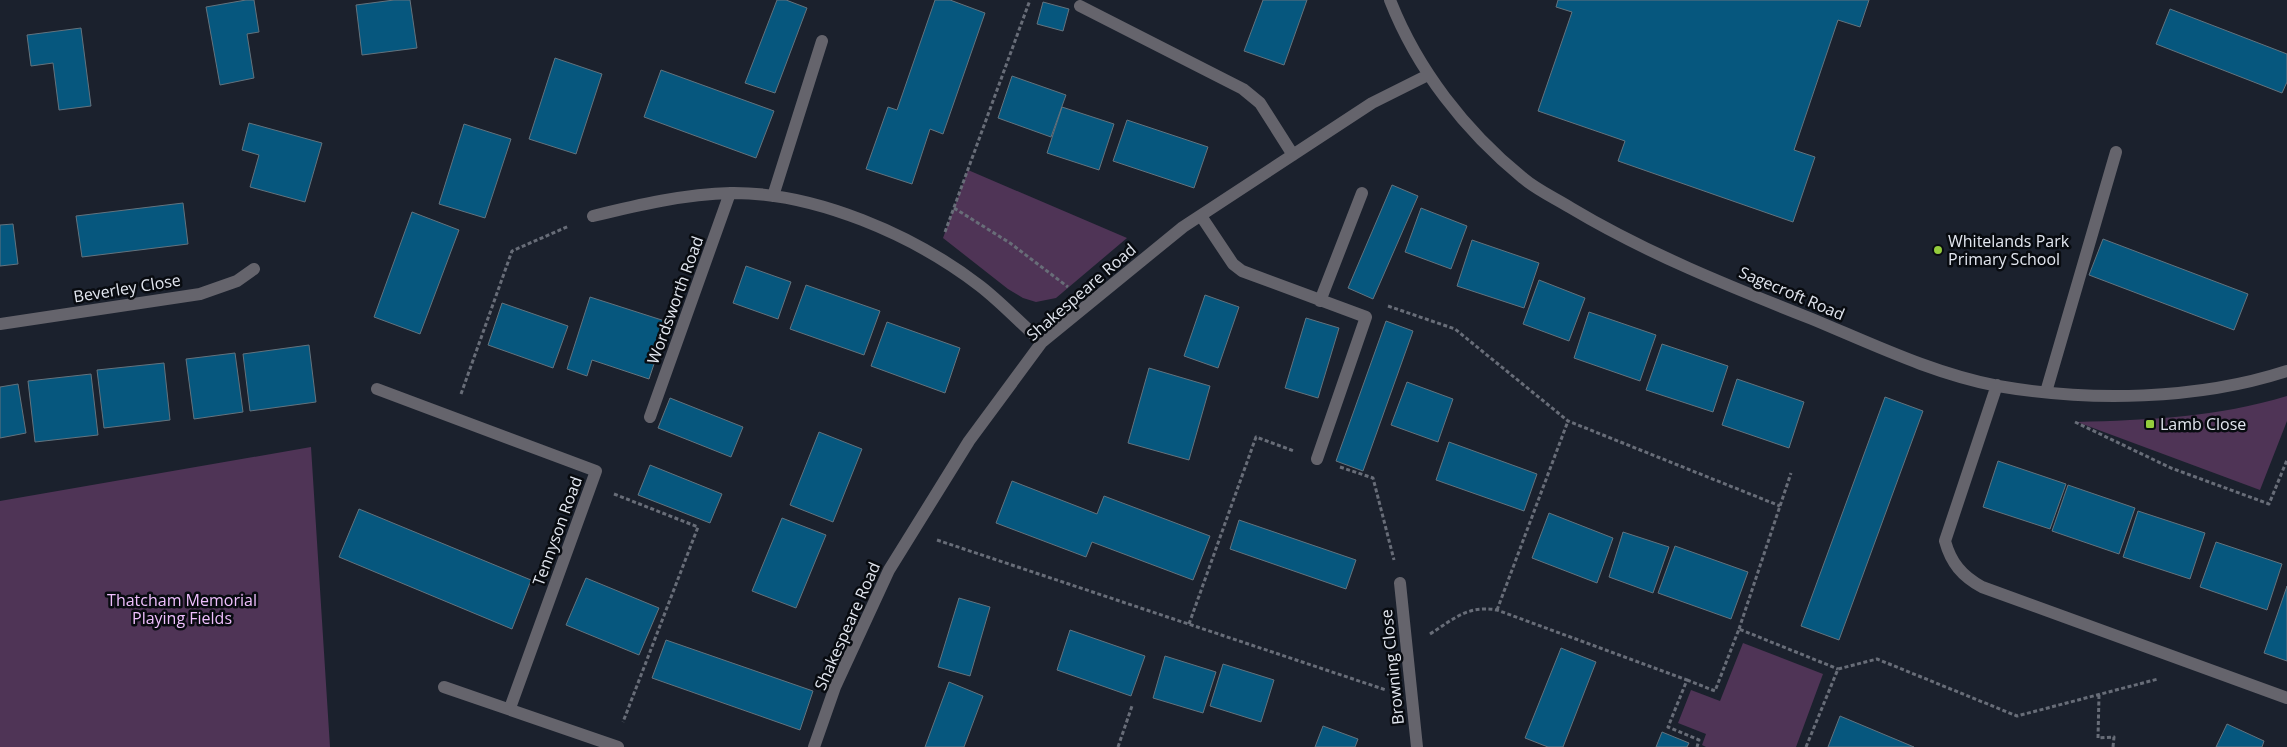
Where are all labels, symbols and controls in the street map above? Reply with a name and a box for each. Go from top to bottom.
place label: Whitelands Park Primary School [1948,230,2070,270]
street label: Wordsworth Road [642,233,708,367]
street label: Shakespeare Road [1022,238,1140,346]
marker: Whitelands Park Primary School [1932,244,1944,256]
street label: Sagecroft Road [1736,261,1848,325]
street label: Beverley Close [72,269,182,307]
place label: Lamb Close [2160,413,2246,435]
marker: Lamb Close [2144,418,2156,430]
street label: Tennyson Road [527,473,587,589]
street label: Shakespeare Road [809,558,885,694]
park label: Thatcham Memorial Playing Fields [107,589,257,629]
street label: Browning Close [1375,608,1409,726]

